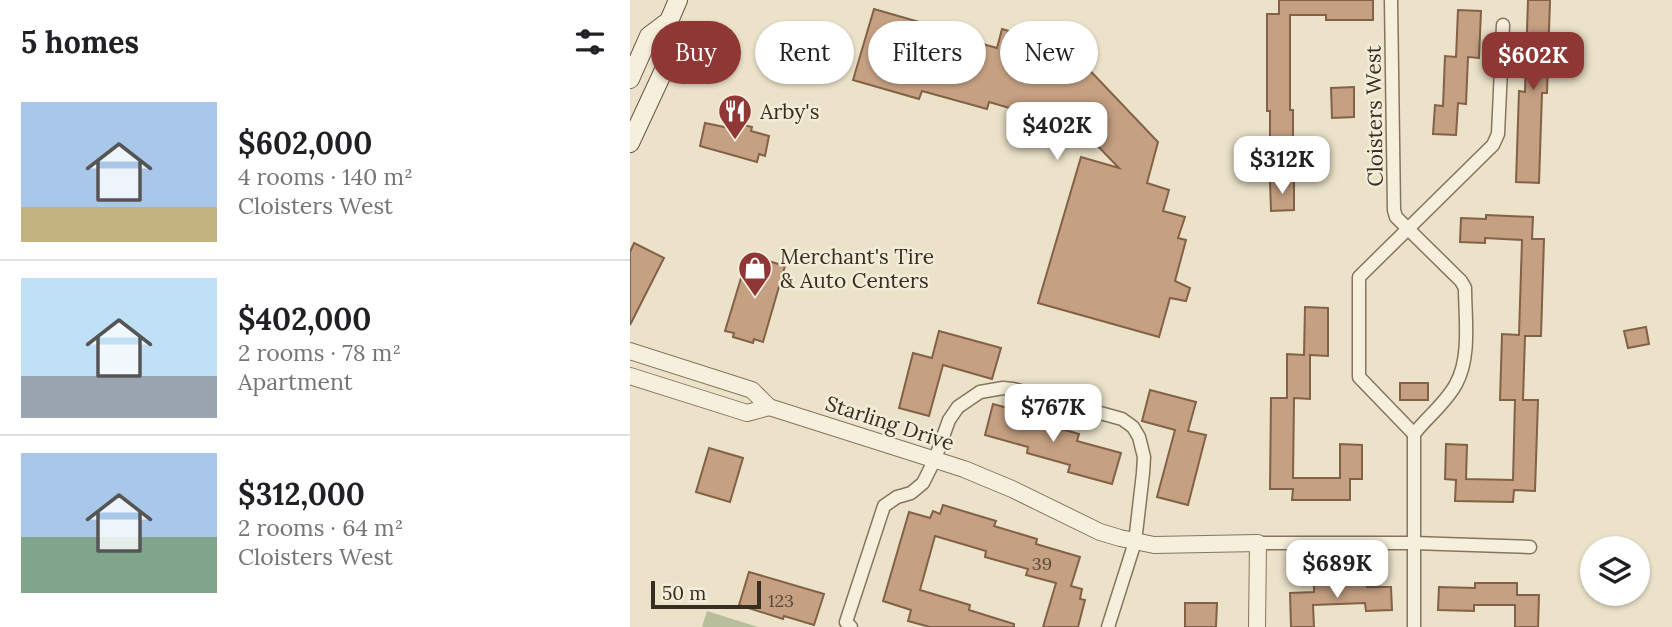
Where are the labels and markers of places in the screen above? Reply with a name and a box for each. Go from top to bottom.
pin: $602K [1484,32,1582,92]
restaurant icon: Arby's [716,92,754,141]
place label: Arby's [759,98,819,125]
pin: $402K [1008,102,1106,162]
pin: $312K [1233,136,1331,196]
place label: Merchant's Tire & Auto Centers [780,243,934,294]
shop icon: Merchant's Tire & Auto Centers [736,249,774,298]
pin: $767K [1004,384,1102,444]
pin: $689K [1288,540,1386,600]

